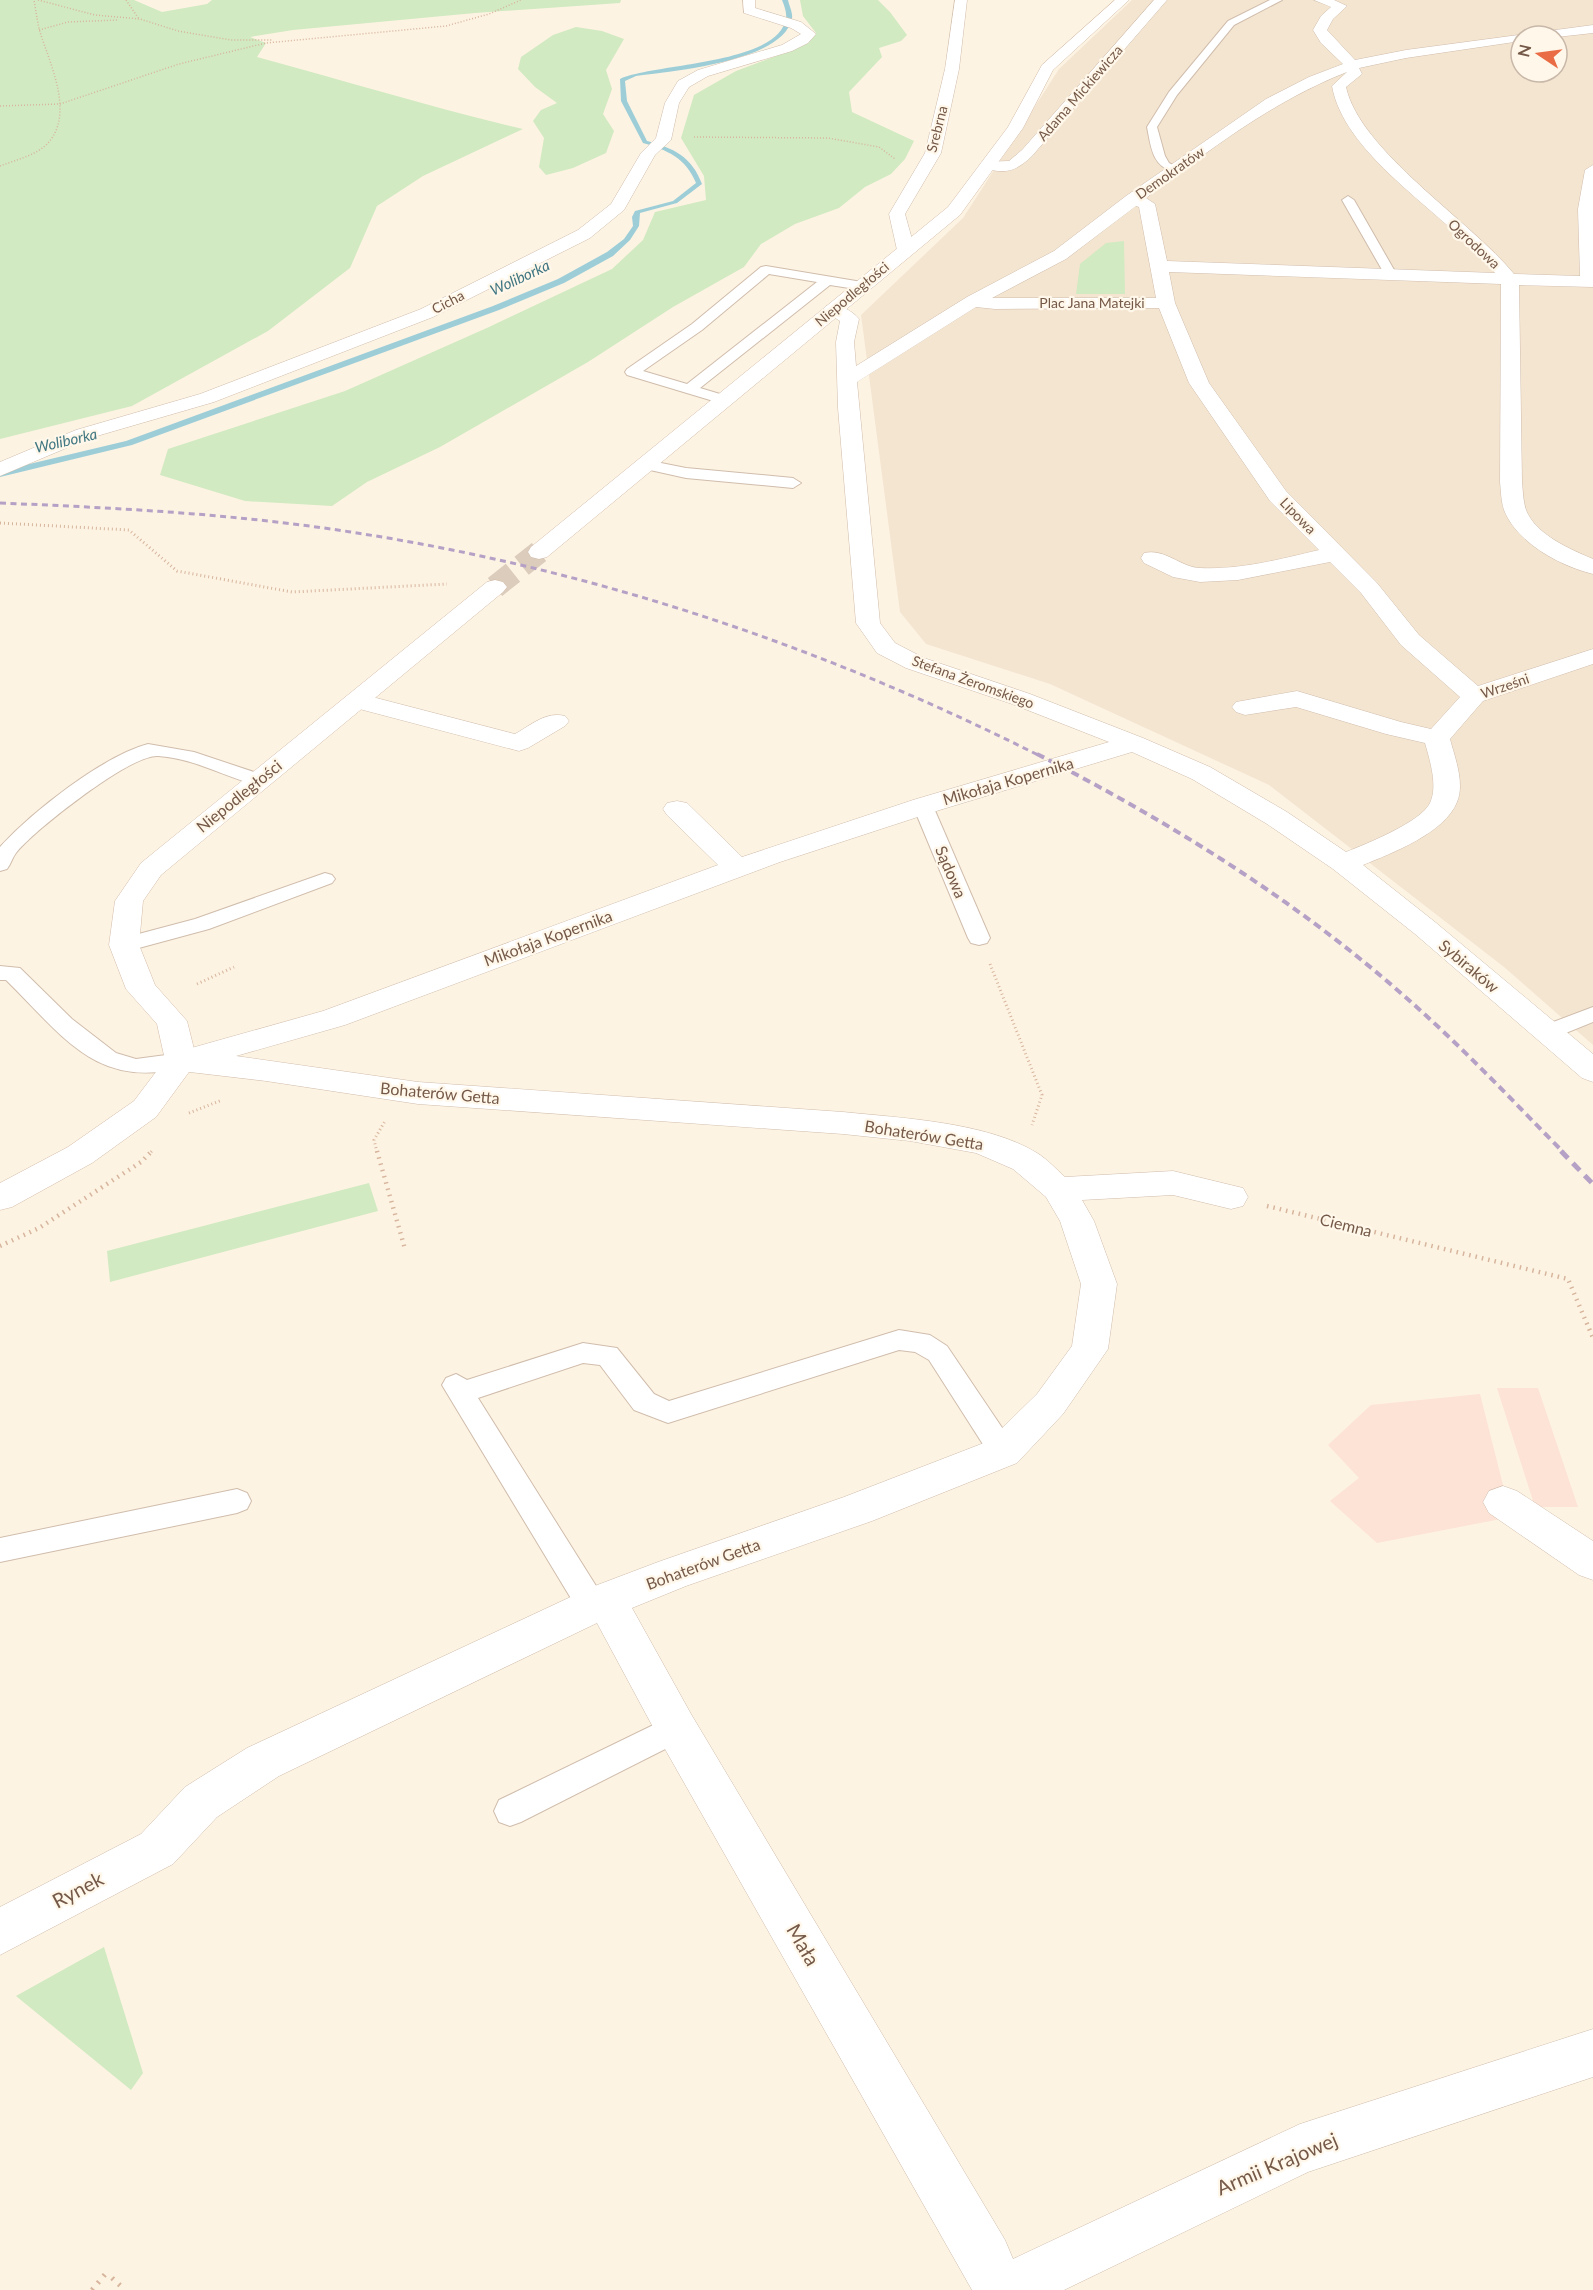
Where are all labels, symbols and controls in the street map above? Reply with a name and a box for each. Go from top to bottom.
north arrow [1509,24,1569,84]
street label: Adama Mickiewicza [1033,41,1126,144]
text: N [1513,42,1535,59]
street label: Srebrna [923,104,950,154]
street label: Demokratów [1132,143,1207,203]
street label: Ogrodowa [1445,215,1504,272]
water label: Woliborka [487,255,552,299]
street label: Niepodległości [811,258,892,329]
street label: Cicha [429,286,467,317]
street label: Plac Jana Matejki [1039,294,1145,311]
water label: Woliborka [33,424,99,456]
street label: Lipowa [1277,494,1320,537]
street label: Stefana Żeromskiego [910,652,1037,712]
street label: Wrześni [1479,669,1531,702]
street label: Mikołaja Kopernika [940,753,1075,808]
street label: Niepodległości [192,755,285,836]
street label: Sądowa [932,843,971,901]
street label: Mikołaja Kopernika [481,905,615,970]
street label: Sybiraków [1436,935,1503,996]
street label: Bohaterów Getta [380,1078,501,1107]
street label: Bohaterów Getta [863,1116,985,1153]
street label: Ciemna [1318,1209,1374,1240]
street label: Bohaterów Getta [643,1534,762,1593]
street label: Rynek [48,1865,108,1912]
street label: Mała [782,1919,825,1970]
street label: Armii Krajowej [1212,2127,1341,2199]

